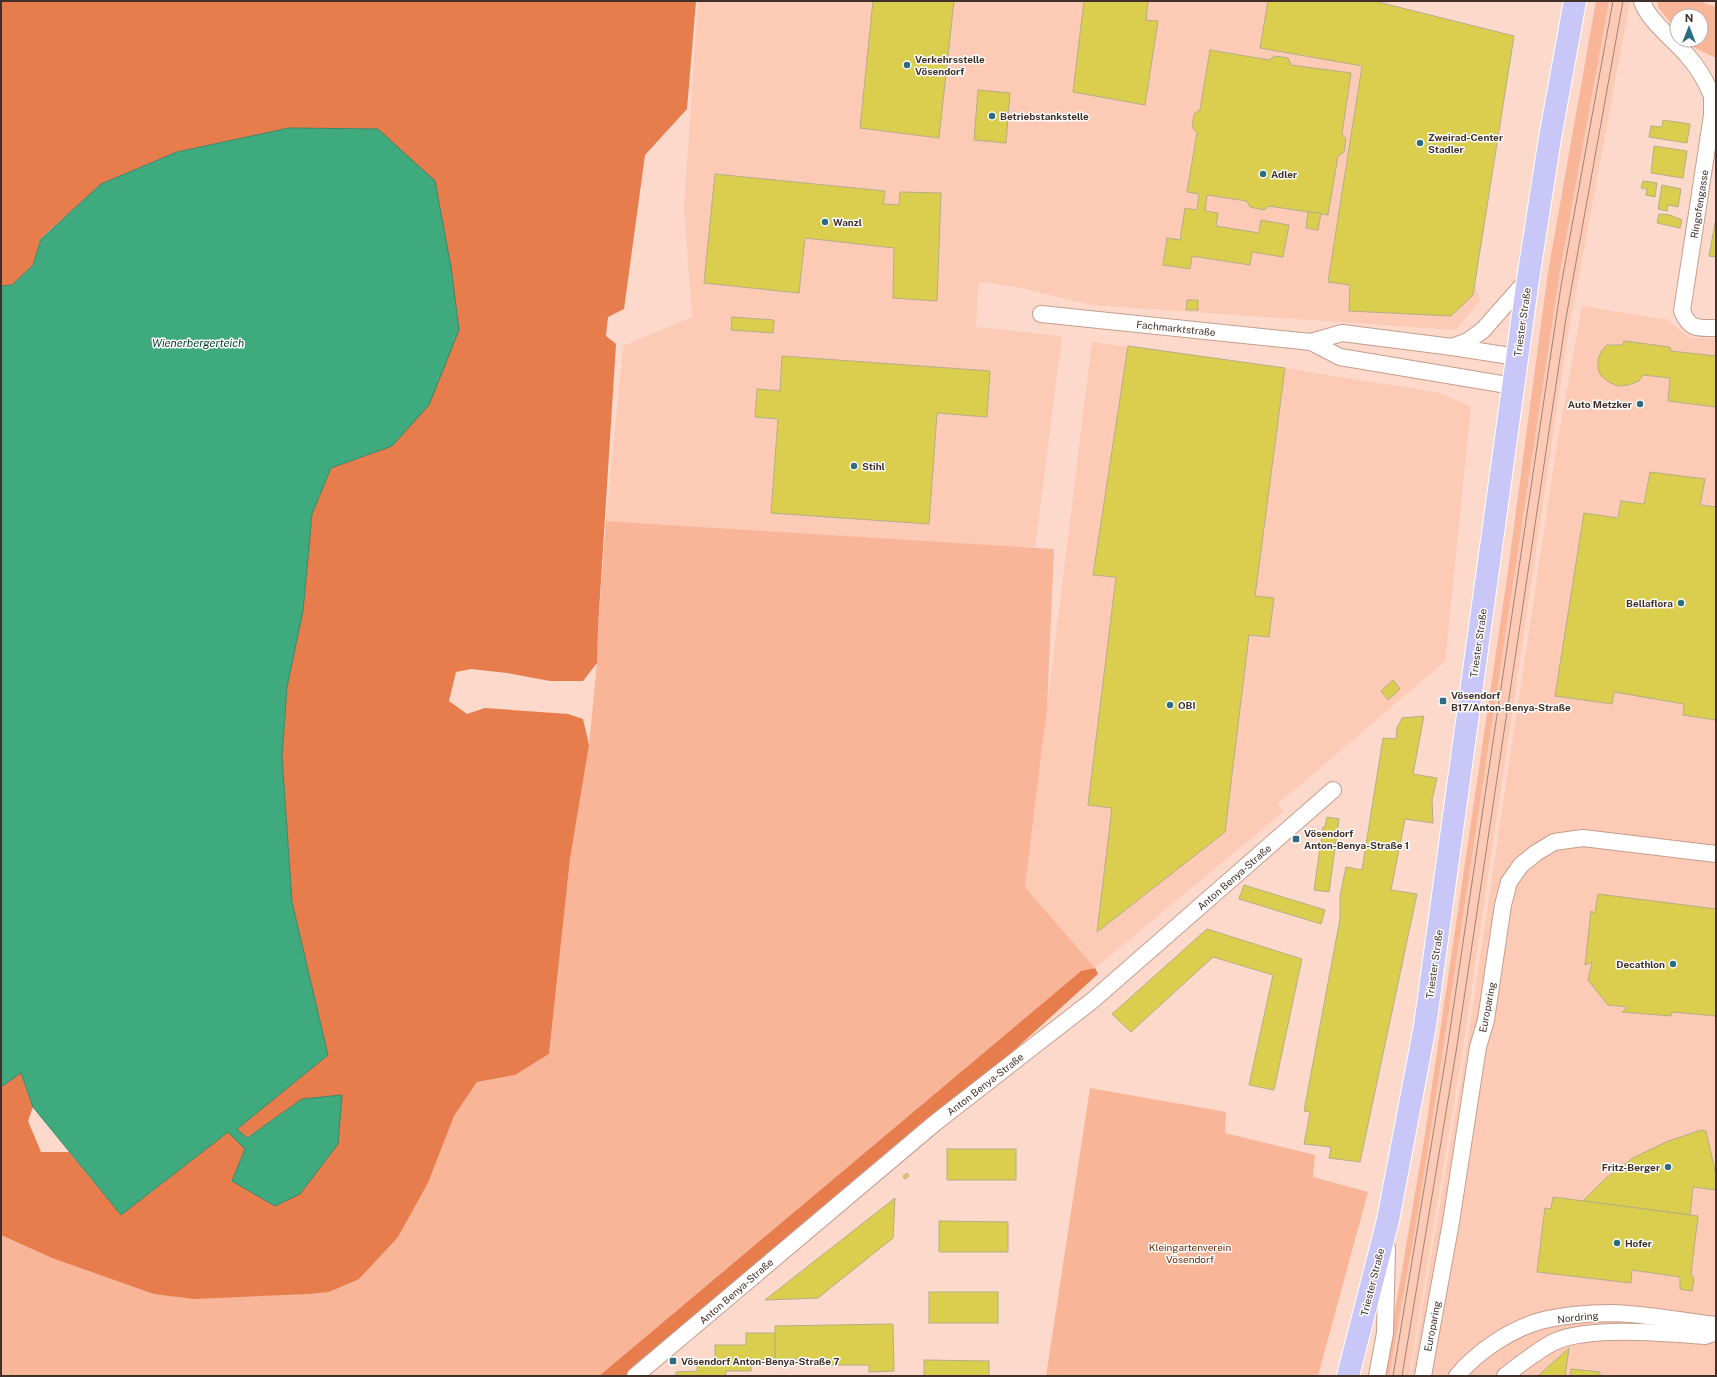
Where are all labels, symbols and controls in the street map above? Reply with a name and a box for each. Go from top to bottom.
north arrow [1669,8,1709,48]
text: N [1685,12,1693,24]
place label: Verkehrsstelle Vösendorf [915,53,985,77]
marker: Verkehrsstelle Vösendorf [902,60,912,70]
place label: Betriebstankstelle [1000,110,1089,122]
marker: Betriebstankstelle [987,111,997,121]
place label: Zweirad-Center Stadler [1428,131,1503,155]
marker: Zweirad-Center Stadler [1415,138,1425,148]
place label: Adler [1271,168,1297,180]
marker: Adler [1258,169,1268,179]
street label: Ringofengasse [1688,169,1710,239]
place label: Wanzl [833,216,862,228]
marker: Wanzl [820,217,830,227]
street label: Triester Straße [1511,286,1533,357]
street label: Fachmarktstraße [1136,318,1217,338]
water label: Wienerbergerteich [152,337,244,349]
place label: Auto Metzker [1568,398,1632,410]
marker: Auto Metzker [1635,399,1645,409]
place label: Stihl [862,460,885,472]
marker: Stihl [849,461,859,471]
place label: Bellaflora [1626,597,1673,609]
marker: Bellaflora [1676,598,1686,608]
street label: Triester Straße [1467,607,1489,678]
place label: Vösendorf B17/Anton-Benya-Straße [1451,689,1571,713]
marker: Vösendorf B17/Anton-Benya-Straße [1438,696,1448,706]
place label: OBI [1178,699,1196,711]
marker: OBI [1165,700,1175,710]
place label: Vösendorf Anton-Benya-Straße 1 [1304,827,1409,851]
marker: Vösendorf Anton-Benya-Straße 1 [1291,834,1301,844]
street label: Anton Benya-Straße [1195,841,1274,912]
street label: Triester Straße [1423,928,1445,999]
place label: Decathlon [1616,958,1665,970]
marker: Decathlon [1668,959,1678,969]
street label: Europaring [1476,981,1498,1033]
street label: Anton Benya-Straße [944,1050,1026,1118]
place label: Fritz-Berger [1602,1161,1660,1173]
marker: Fritz-Berger [1663,1162,1673,1172]
place label: Hofer [1625,1237,1652,1249]
marker: Hofer [1612,1238,1622,1248]
park label: Kleingartenverein Vösendorf [1149,1241,1231,1265]
street label: Triester Straße [1358,1246,1386,1317]
street label: Anton Benya-Straße [697,1255,776,1326]
street label: Europaring [1421,1300,1443,1352]
street label: Nordring [1557,1309,1599,1325]
place label: Vösendorf Anton-Benya-Straße 7 [681,1355,840,1367]
marker: Vösendorf Anton-Benya-Straße 7 [668,1356,678,1366]

